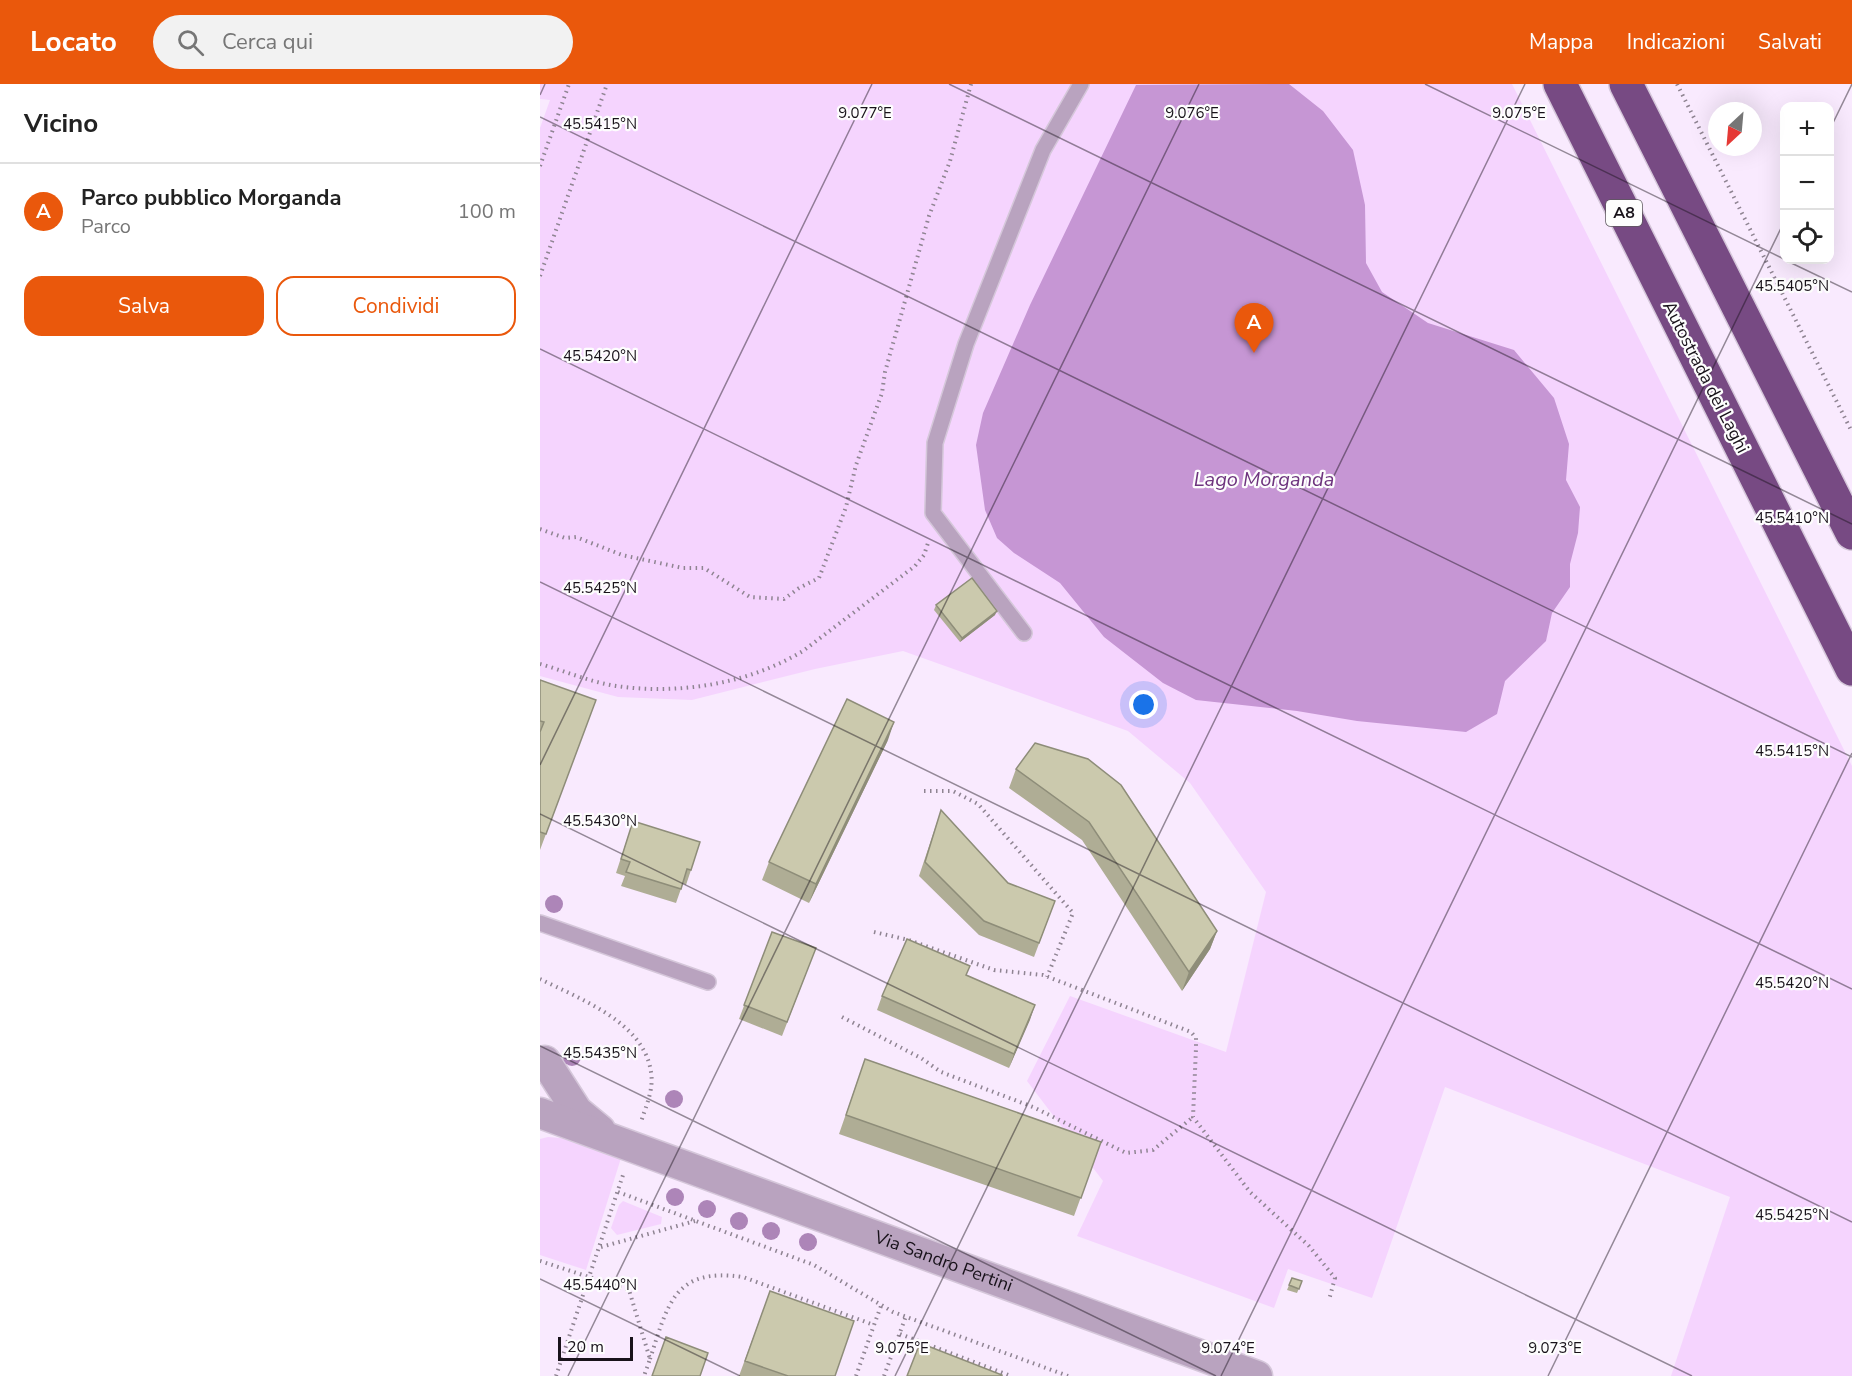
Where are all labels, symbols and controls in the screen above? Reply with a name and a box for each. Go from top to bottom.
search box [153,15,573,69]
text: Locato [30,23,117,61]
icon: search [174,26,207,59]
text: Cerca qui [222,27,313,57]
text: Mappa [1529,28,1594,56]
text: Indicazioni [1627,28,1725,56]
text: Salvati [1758,28,1822,56]
north arrow [1708,102,1762,156]
map controls [1780,102,1834,264]
button: + [1780,102,1834,156]
text: 9.077°E [838,103,892,123]
text: 9.076°E [1165,103,1219,123]
text: 9.075°E [1492,103,1546,123]
text: Vicino [24,106,98,141]
text: 45.5415°N [563,114,637,134]
button: − [1780,156,1834,210]
text: Parco pubblico Morganda [81,183,341,213]
text: A [36,198,51,225]
text: 100 m [458,198,516,225]
road number: A8 [1606,200,1642,226]
button: locate [1780,210,1834,264]
text: Parco [81,213,131,240]
button: Salva [24,276,264,336]
button: Condividi [276,276,516,336]
text: 45.5405°N [1755,276,1829,296]
street label: Autostrada dei Laghi [1657,297,1755,457]
pin: A [1234,304,1274,353]
text: 45.5420°N [563,346,637,366]
water label: Lago Morganda [1194,466,1334,493]
text: 45.5410°N [1755,508,1829,528]
text: 45.5425°N [563,578,637,598]
your location [1129,690,1158,719]
text: 45.5415°N [1755,741,1829,761]
text: 45.5430°N [563,811,637,831]
text: 45.5420°N [1755,973,1829,993]
text: 45.5435°N [563,1043,637,1063]
text: 45.5425°N [1755,1205,1829,1225]
street label: Via Sandro Pertini [870,1224,1016,1297]
text: 45.5440°N [563,1275,637,1295]
scale bar [558,1334,633,1362]
text: 20 m [567,1336,604,1358]
text: 9.075°E [875,1338,929,1358]
text: 9.074°E [1201,1338,1255,1358]
text: 9.073°E [1528,1338,1582,1358]

